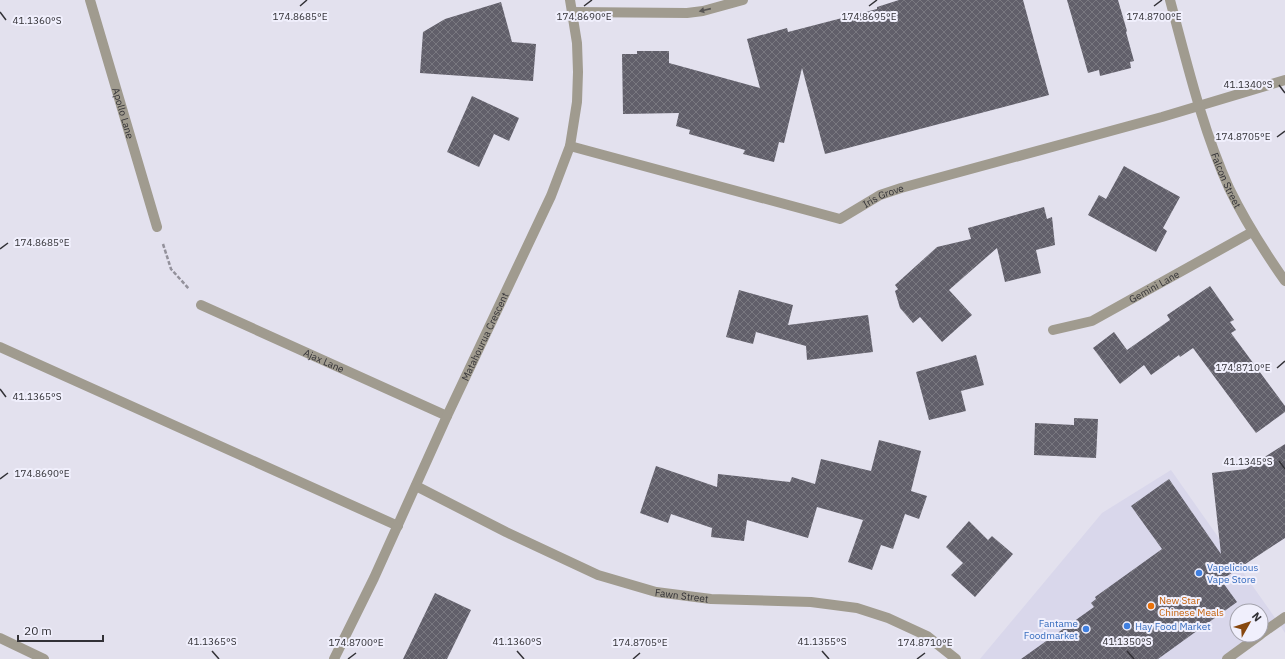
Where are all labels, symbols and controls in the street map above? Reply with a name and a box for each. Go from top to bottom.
one-way arrow [699,7,712,13]
text: 174.8685°E [272,10,328,23]
text: 174.8690°E [556,10,612,23]
text: 174.8695°E [841,10,897,23]
text: 174.8700°E [1126,10,1182,23]
text: 41.1360°S [12,14,62,27]
text: 41.1340°S [1223,78,1273,91]
street label: Apollo Lane [110,86,137,141]
text: 174.8705°E [1215,130,1271,143]
street label: Falcon Street [1209,151,1245,211]
street label: Iris Grove [860,181,906,210]
text: 174.8685°E [14,236,70,249]
street label: Gemini Lane [1126,267,1182,306]
street label: Matahourua Crescent [458,290,511,383]
street label: Ajax Lane [302,346,347,376]
text: 174.8710°E [1215,361,1271,374]
text: 41.1365°S [12,390,62,403]
text: 41.1345°S [1223,455,1273,468]
text: 174.8690°E [14,467,70,480]
place label: Vapelicious Vape Store [1207,561,1258,586]
marker: Vapelicious Vape Store [1194,568,1204,578]
street label: Fawn Street [654,585,710,605]
place label: New Star Chinese Meals [1159,594,1224,619]
marker: New Star Chinese Meals [1146,601,1156,611]
north arrow [1229,603,1269,643]
text: N [1249,609,1265,624]
scale bar [18,617,103,643]
place label: Fantame Foodmarket [1024,617,1079,642]
place label: Hay Food Market [1135,620,1211,633]
marker: Hay Food Market [1122,621,1132,631]
text: 20 m [24,623,52,638]
marker: Fantame Foodmarket [1081,624,1091,634]
text: 41.1365°S [187,635,237,648]
text: 41.1360°S [492,635,542,648]
text: 41.1355°S [797,635,847,648]
text: 41.1350°S [1102,635,1152,648]
text: 174.8700°E [328,636,384,649]
text: 174.8705°E [612,636,668,649]
text: 174.8710°E [897,636,953,649]

